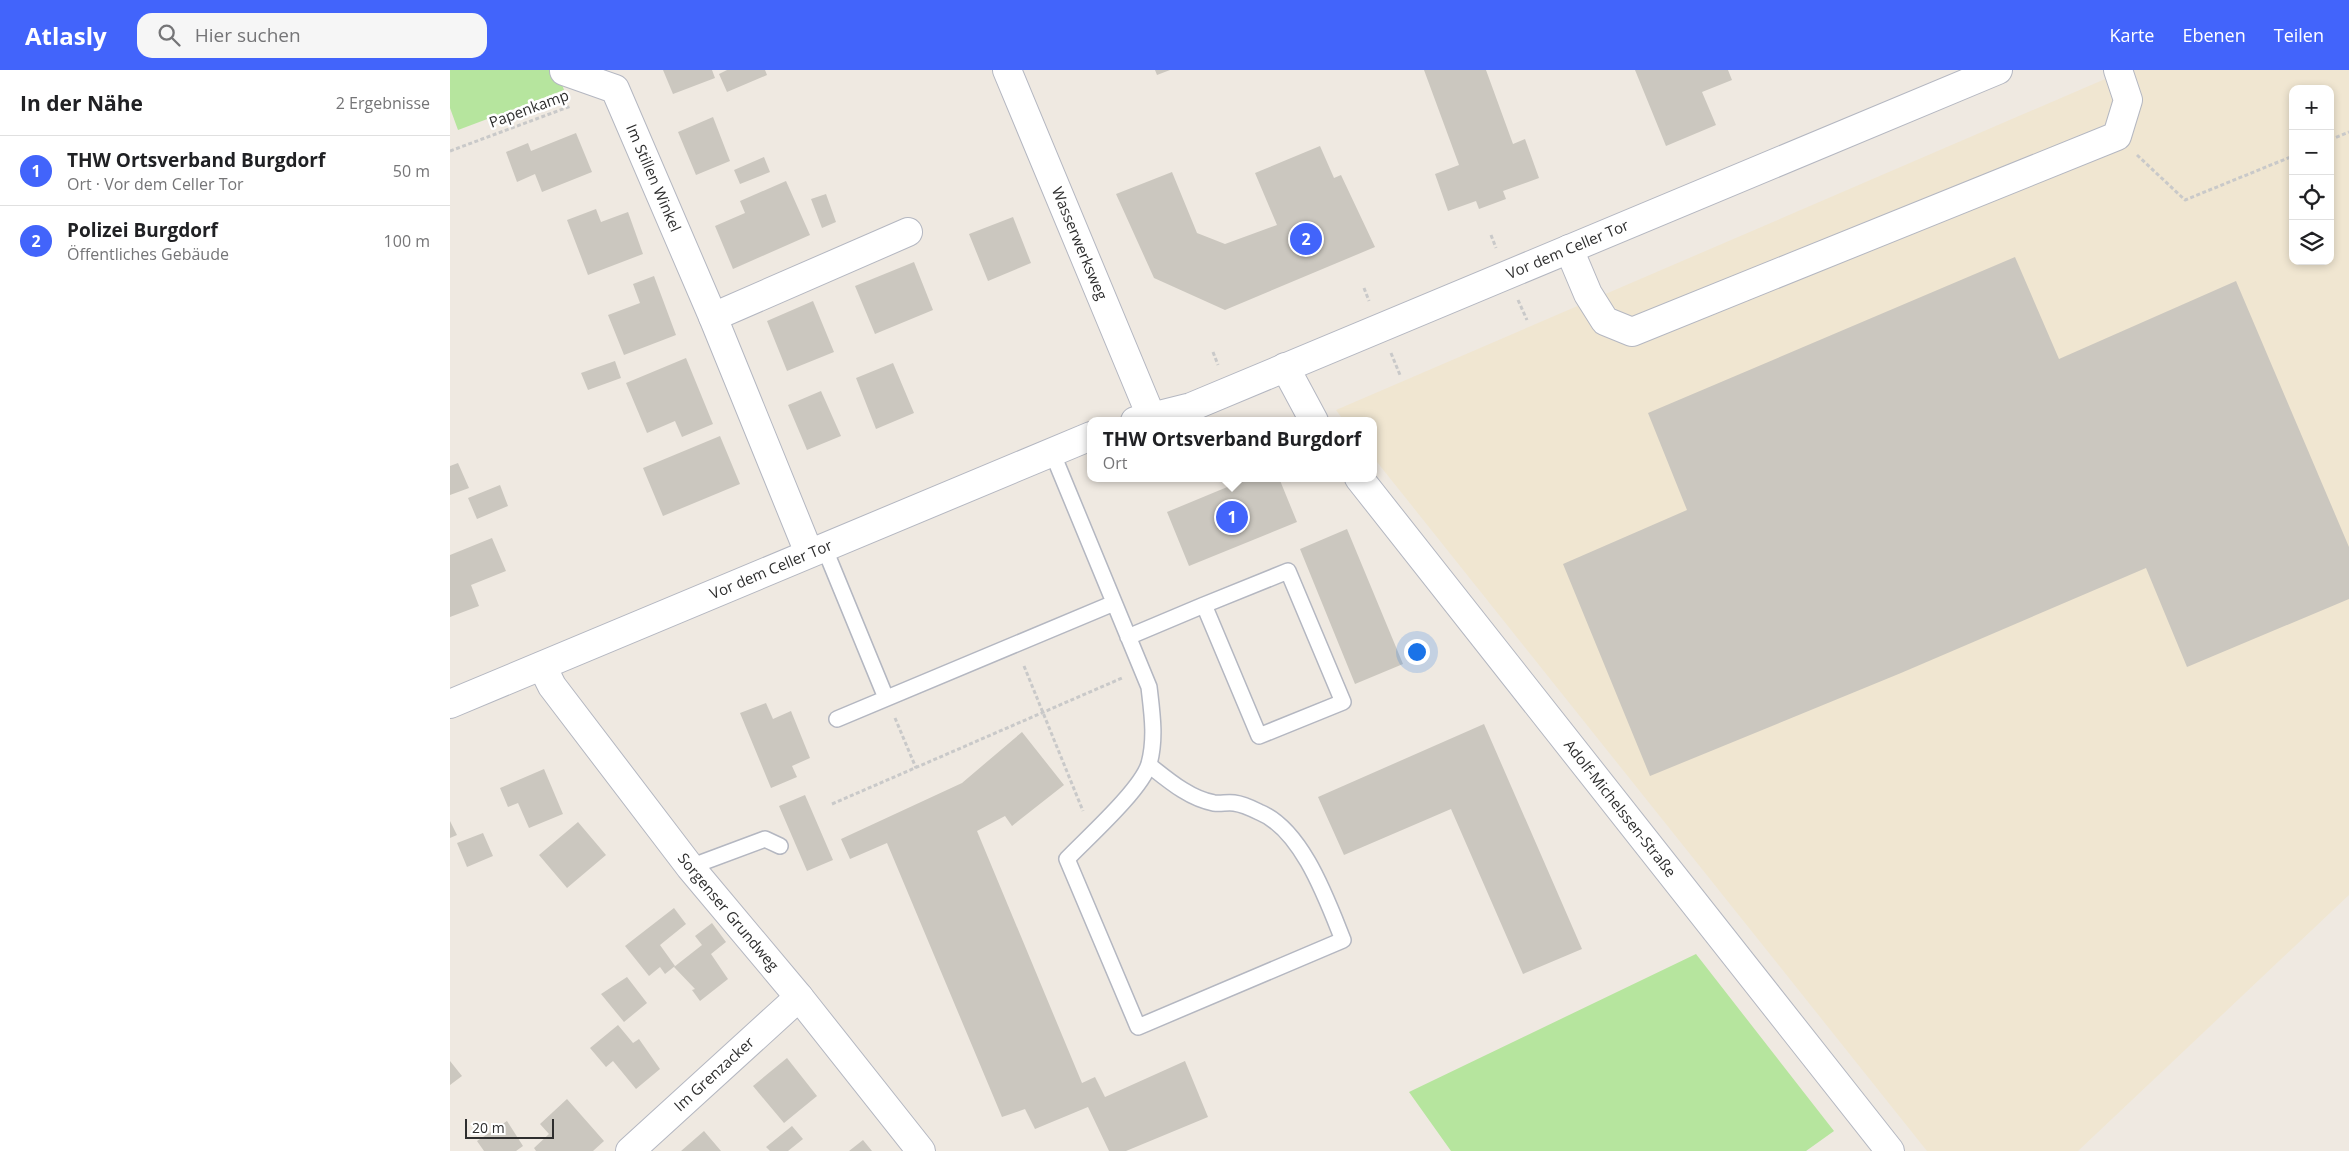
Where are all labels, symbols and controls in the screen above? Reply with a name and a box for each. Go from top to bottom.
search box [137,13,487,58]
text: Atlasly [25,19,107,52]
icon: search [155,21,183,49]
text: Hier suchen [195,22,301,48]
text: Karte [2110,23,2154,47]
text: Ebenen [2182,23,2246,47]
text: Teilen [2274,23,2324,47]
street label: Papenkamp [486,84,571,132]
map controls [2289,85,2334,265]
button: + [2289,85,2334,130]
text: In der Nähe [20,89,143,117]
text: 2 Ergebnisse [336,92,430,114]
street label: Im Stillen Winkel [622,121,686,235]
button: − [2289,130,2334,175]
text: THW Ortsverband Burgdorf [67,147,325,173]
text: 1 [31,160,41,182]
text: 50 m [393,160,430,182]
text: Ort · Vor dem Celler Tor [67,173,244,195]
button: locate [2289,175,2334,220]
street label: Wasserwerksweg [1048,184,1113,303]
street label: Vor dem Celler Tor [1503,214,1632,283]
text: Polizei Burgdorf [67,217,218,243]
pin: 2 [1290,220,1322,258]
button: layers [2289,220,2334,265]
text: 2 [31,230,41,252]
text: 100 m [384,230,430,252]
text: Öffentliches Gebäude [67,243,229,265]
popup [1087,417,1377,482]
text: THW Ortsverband Burgdorf [1103,426,1361,452]
text: Ort [1103,452,1128,474]
pin: 1 [1216,498,1248,536]
street label: Vor dem Celler Tor [706,534,835,603]
your location [1404,639,1430,665]
street label: Adolf-Michelssen-Straße [1560,735,1681,881]
street label: Sorgenser Grundweg [674,849,784,975]
street label: Im Grenzacker [669,1032,758,1115]
scale bar [465,1116,554,1139]
text: 20 m [472,1118,505,1137]

